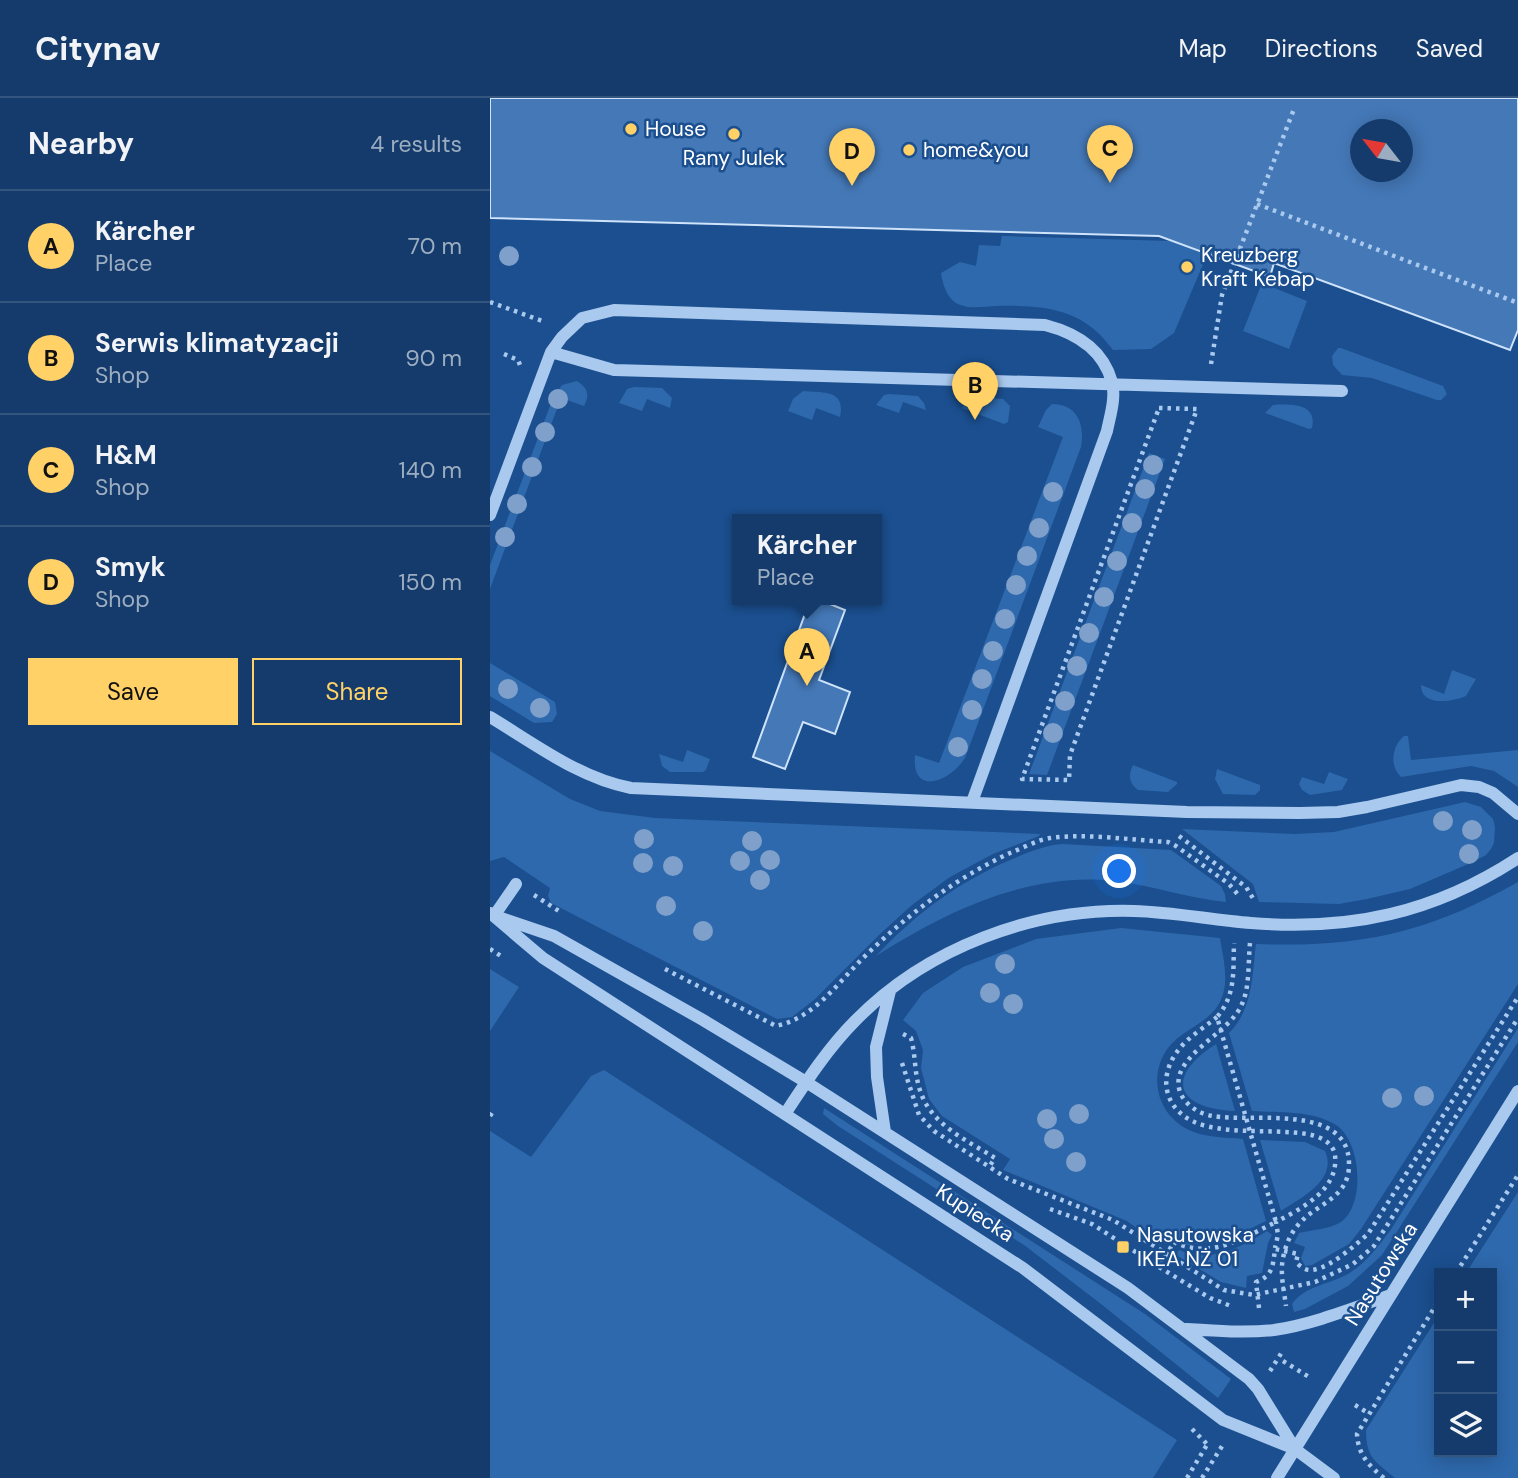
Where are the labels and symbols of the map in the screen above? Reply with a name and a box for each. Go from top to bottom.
place label: House [645,115,706,143]
north arrow [1350,119,1413,182]
marker: House [623,121,639,137]
pin: C [1087,125,1133,183]
marker: Rany Julek [726,126,742,142]
pin: D [829,128,875,186]
place label: home&you [923,136,1029,164]
marker: home&you [901,142,917,158]
place label: Rany Julek [683,144,786,172]
place label: Kreuzberg Kraft Kebap [1201,241,1315,293]
marker: Kreuzberg Kraft Kebap [1179,259,1195,275]
pin: B [952,362,998,420]
pin: A [784,628,830,686]
your location [1102,854,1136,888]
street label: Kupiecka [930,1177,1020,1249]
street label: Nasutowska [1338,1217,1424,1331]
place label: Nasutowska IKEA NŻ 01 [1137,1221,1254,1273]
marker: Nasutowska IKEA NŻ 01 [1115,1239,1131,1255]

